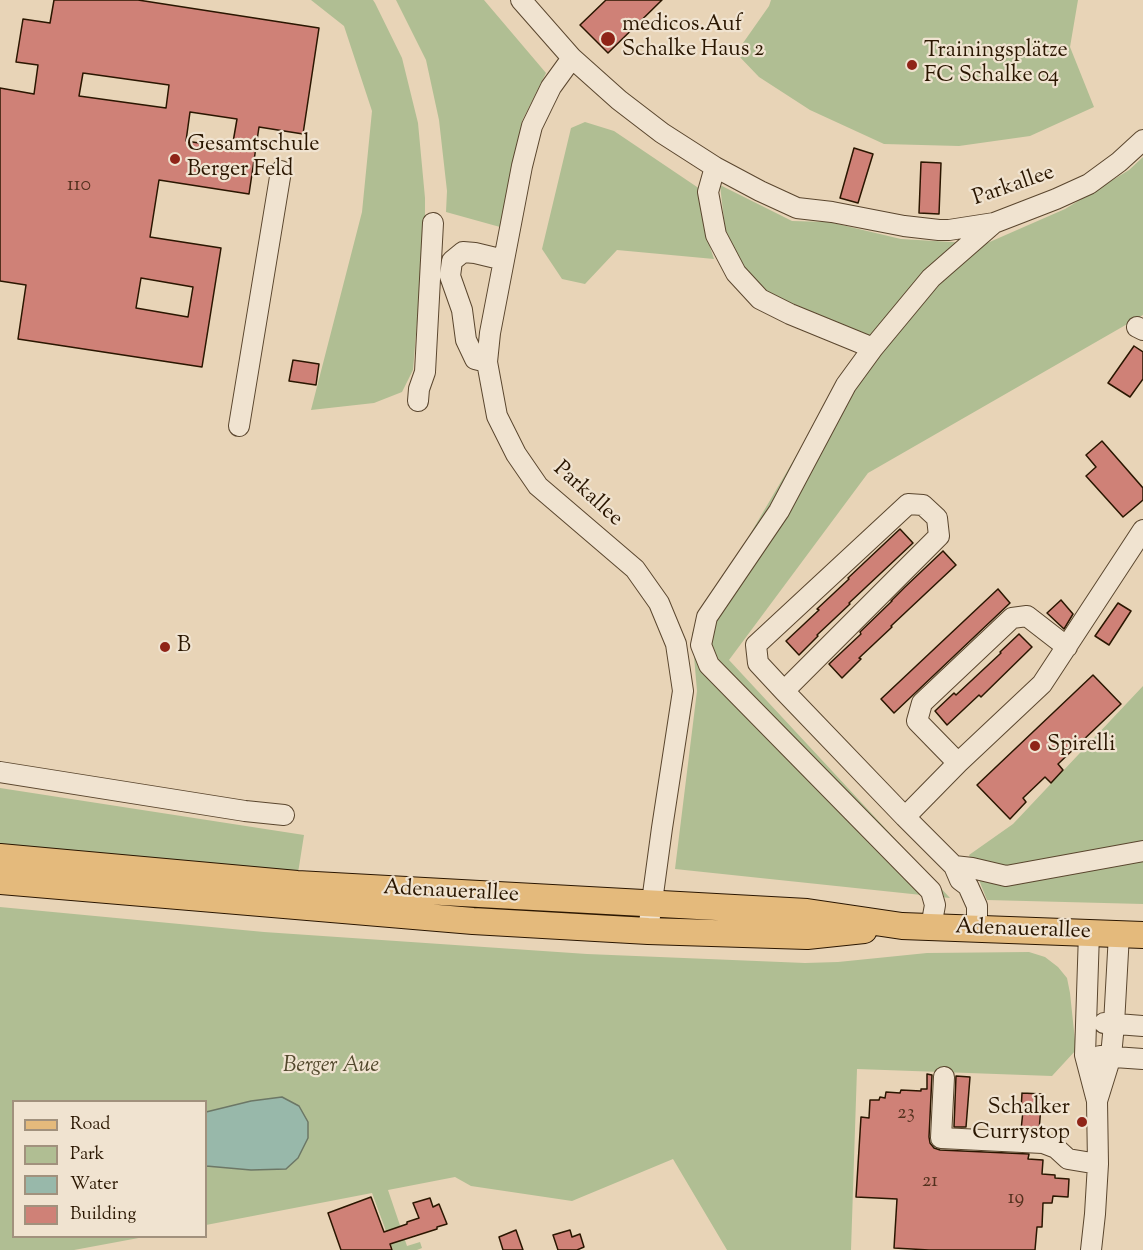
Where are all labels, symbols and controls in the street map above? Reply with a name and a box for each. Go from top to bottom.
place label: medicos.Auf Schalke Haus 2 [622,13,764,64]
marker: medicos.Auf Schalke Haus 2 [599,30,617,48]
place label: Trainingsplätze FC Schalke 04 [924,39,1068,90]
marker: Trainingsplätze FC Schalke 04 [905,58,919,72]
place label: Gesamtschule Berger Feld [187,133,320,184]
marker: Gesamtschule Berger Feld [168,152,182,166]
street label: Parkallee [970,161,1058,213]
house number: 110 [67,175,91,199]
street label: Parkallee [547,457,627,533]
place label: B [177,634,191,660]
marker: B [158,640,172,654]
place label: Spirelli [1047,733,1115,759]
marker: Spirelli [1028,739,1042,753]
street label: Adenauerallee [382,876,520,910]
street label: Adenauerallee [955,915,1091,947]
park label: Berger Aue [283,1054,379,1080]
place label: Schalker Currystop [972,1096,1070,1148]
legend [12,1100,207,1238]
house number: 23 [897,1103,915,1127]
text: Road [70,1112,110,1138]
marker: Schalker Currystop [1075,1115,1089,1129]
text: Park [70,1142,104,1168]
house number: 21 [922,1171,938,1195]
text: Water [70,1172,118,1198]
house number: 19 [1008,1188,1024,1212]
text: Building [70,1202,136,1228]

